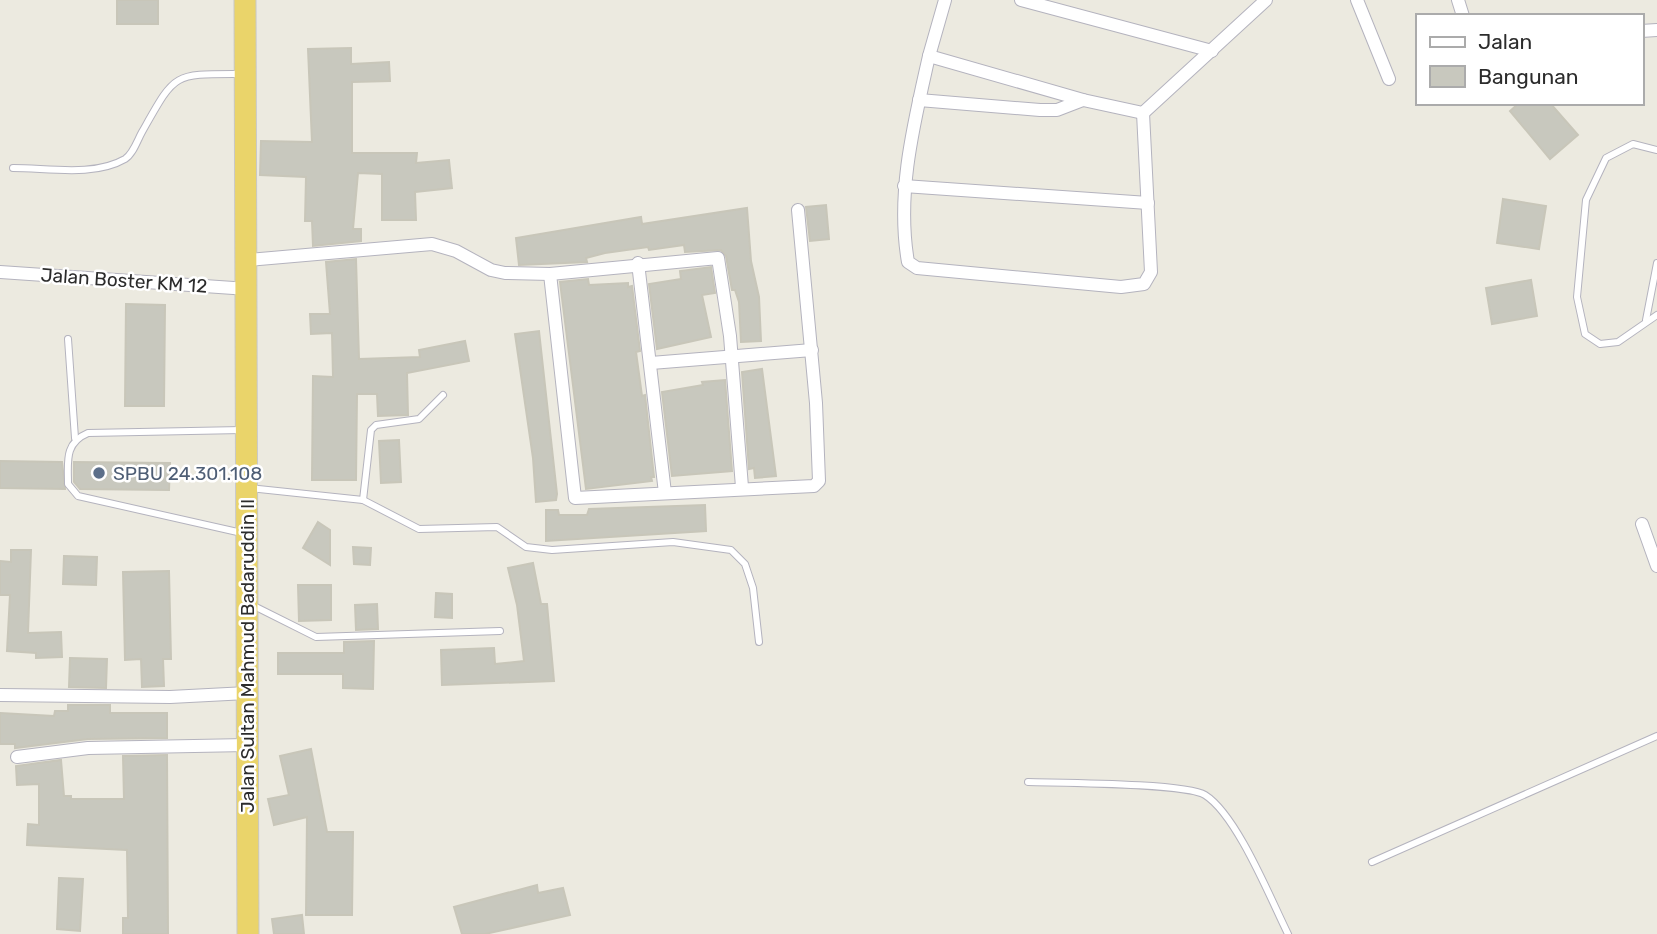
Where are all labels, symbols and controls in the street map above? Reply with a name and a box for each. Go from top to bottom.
legend [1416,14,1643,105]
text: Jalan [1478,29,1532,54]
text: Bangunan [1478,64,1579,89]
street label: Jalan Boster KM 12 [40,263,208,298]
place label: SPBU 24.301.108 [113,462,262,485]
marker: SPBU 24.301.108 [91,465,107,481]
street label: Jalan Sultan Mahmud Badaruddin II [236,499,259,813]

